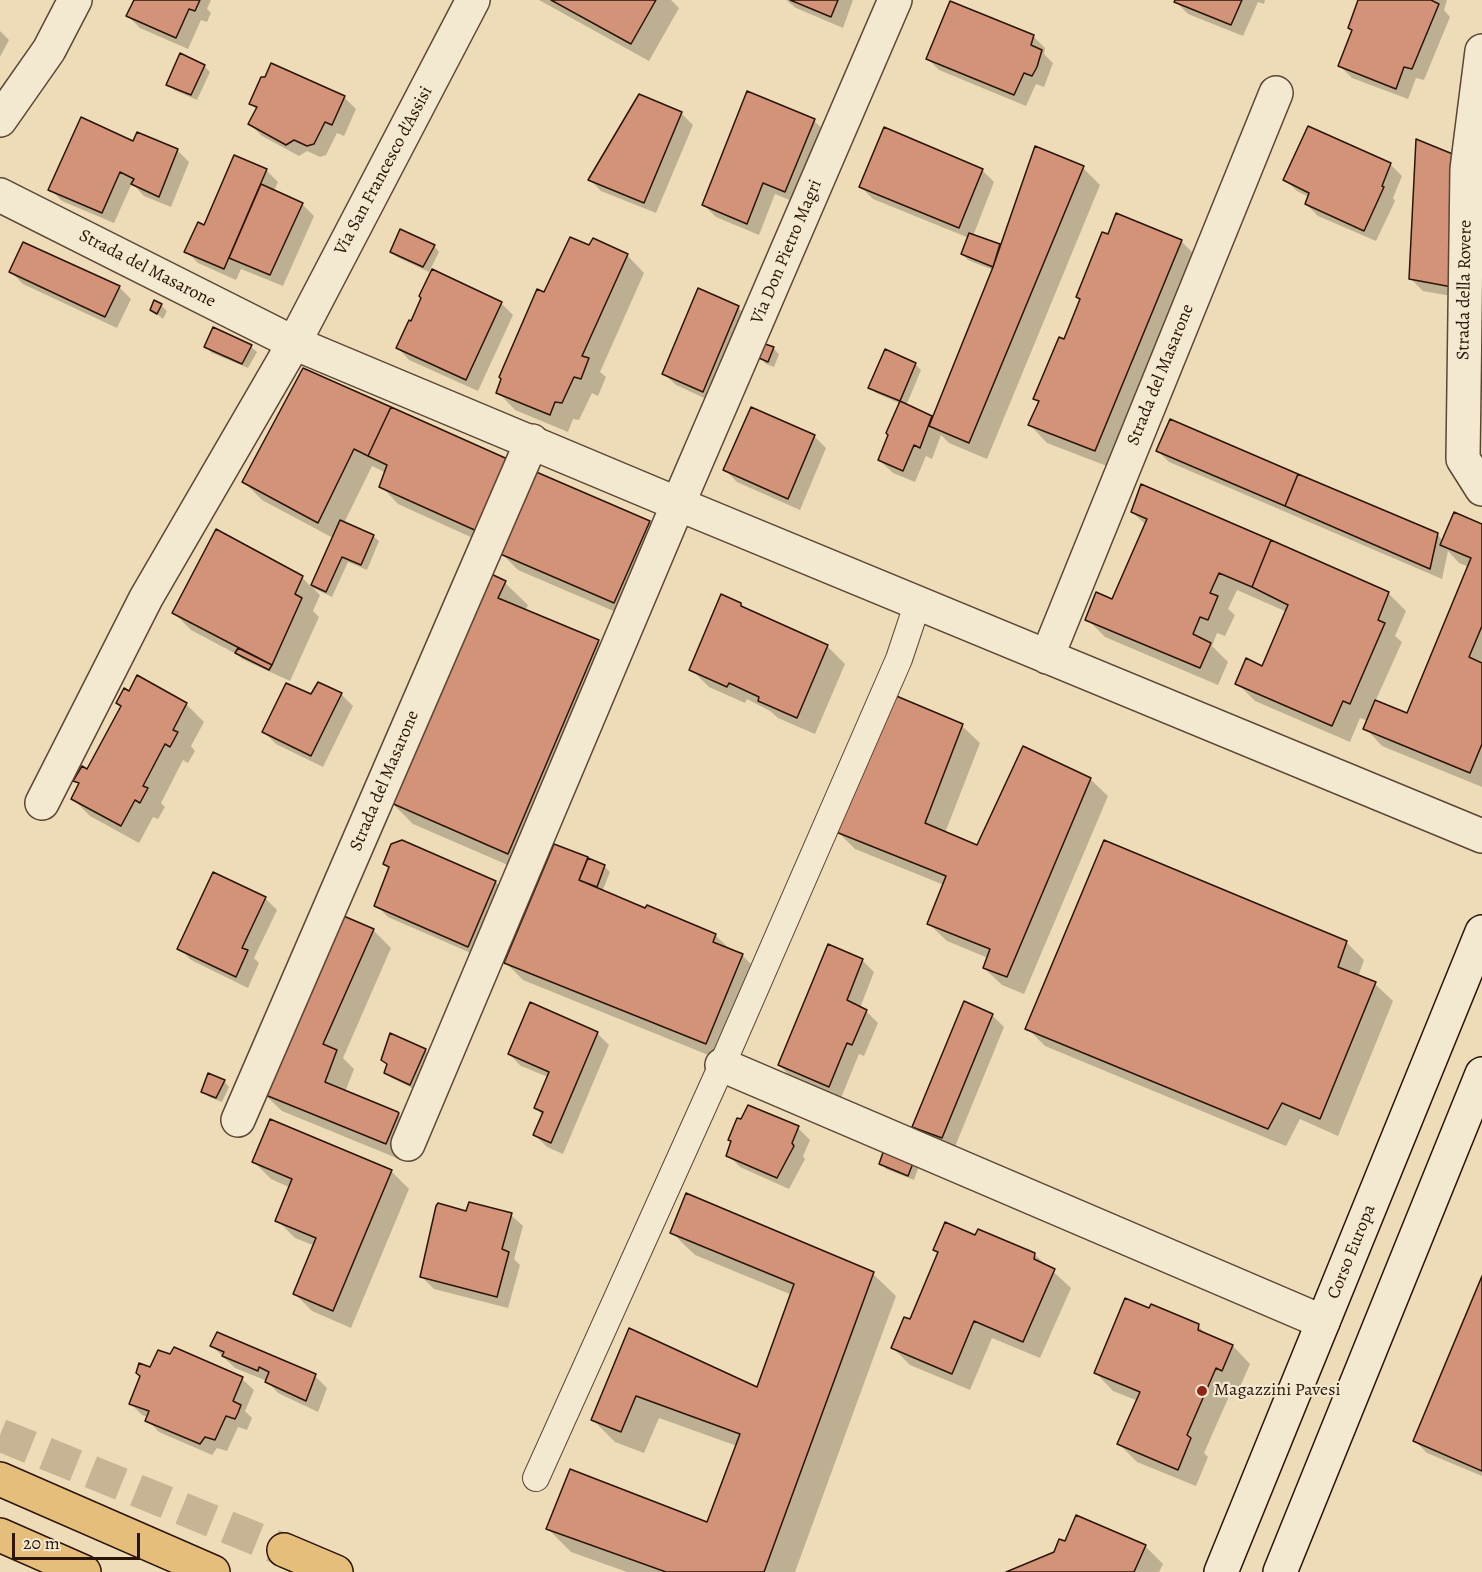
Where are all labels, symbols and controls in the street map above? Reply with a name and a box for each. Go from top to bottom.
street label: Via San Francesco d'Assisi [330,83,438,259]
street label: Via Don Pietro Magri [747,177,827,327]
street label: Strada della Rovere [1453,220,1477,360]
street label: Strada del Masarone [75,225,219,313]
street label: Strada del Masarone [1123,301,1199,449]
street label: Strada del Masarone [346,707,424,855]
street label: Corso Europa [1323,1202,1381,1302]
place label: Magazzini Pavesi [1214,1380,1340,1402]
marker: Magazzini Pavesi [1195,1384,1209,1398]
scale bar [15,1521,142,1559]
text: 20 m [23,1531,60,1555]

